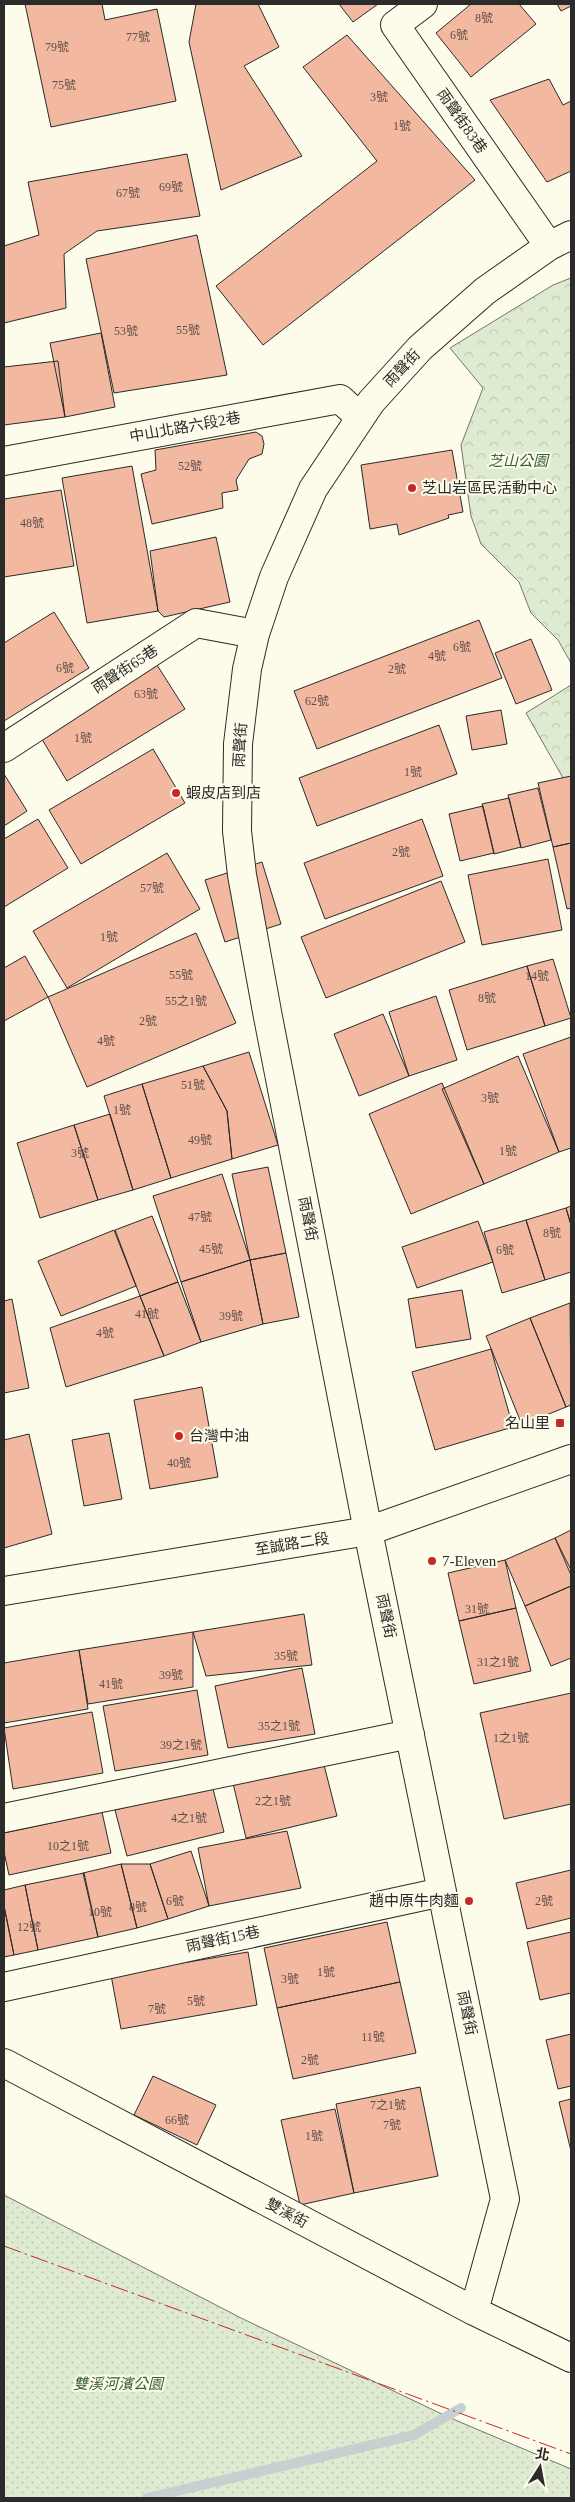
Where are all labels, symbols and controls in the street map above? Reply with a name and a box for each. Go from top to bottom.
house number: 8號 [475,11,493,25]
house number: 6號 [450,28,468,42]
house number: 77號 [126,30,150,44]
house number: 79號 [45,40,69,54]
house number: 75號 [52,78,76,92]
street label: 雨聲街83巷 [434,86,490,156]
house number: 3號 [370,90,388,104]
house number: 1號 [393,119,411,133]
house number: 69號 [159,180,183,194]
house number: 67號 [116,186,140,200]
house number: 55號 [176,323,200,337]
house number: 53號 [114,324,138,338]
street label: 雨聲街 [381,346,423,390]
street label: 中山北路六段2巷 [128,408,242,445]
park label: 芝山公園 [488,453,550,469]
house number: 52號 [178,459,202,473]
place label: 芝山岩區民活動中心 [422,480,557,496]
marker: 芝山岩區民活動中心 [406,482,418,494]
house number: 48號 [20,516,44,530]
house number: 6號 [453,640,471,654]
street label: 雨聲街65巷 [89,642,161,696]
house number: 4號 [428,649,446,663]
house number: 6號 [56,661,74,675]
house number: 2號 [388,662,406,676]
house number: 63號 [134,687,158,701]
house number: 62號 [305,694,329,708]
street label: 雨聲街 [230,722,250,768]
house number: 1號 [74,731,92,745]
house number: 1號 [404,765,422,779]
place label: 蝦皮店到店 [186,785,261,801]
marker: 蝦皮店到店 [170,787,182,799]
house number: 2號 [392,845,410,859]
house number: 57號 [140,881,164,895]
house number: 1號 [100,930,118,944]
house number: 55號 [169,968,193,982]
house number: 14號 [525,969,549,983]
house number: 8號 [478,991,496,1005]
house number: 55之1號 [165,994,207,1008]
house number: 2號 [139,1014,157,1028]
house number: 4號 [97,1034,115,1048]
house number: 51號 [181,1078,205,1092]
house number: 3號 [481,1091,499,1105]
house number: 1號 [113,1103,131,1117]
house number: 49號 [188,1133,212,1147]
house number: 1號 [499,1144,517,1158]
house number: 3號 [71,1146,89,1160]
street label: 雨聲街 [296,1195,320,1243]
house number: 47號 [188,1210,212,1224]
house number: 8號 [543,1226,561,1240]
house number: 45號 [199,1242,223,1256]
house number: 6號 [496,1243,514,1257]
house number: 41號 [135,1307,159,1321]
house number: 39號 [219,1309,243,1323]
house number: 4號 [96,1326,114,1340]
place label: 名山里 [505,1415,550,1431]
marker: 名山里 [554,1417,566,1429]
place label: 台灣中油 [189,1428,249,1444]
marker: 台灣中油 [173,1430,185,1442]
house number: 40號 [167,1456,191,1470]
street label: 至誠路二段 [254,1530,330,1558]
place label: 7-Eleven [442,1553,497,1569]
marker: 7-Eleven [426,1555,438,1567]
street label: 雨聲街 [373,1592,399,1640]
house number: 31號 [465,1602,489,1616]
house number: 35號 [274,1649,298,1663]
house number: 31之1號 [477,1655,519,1669]
house number: 39號 [159,1668,183,1682]
house number: 41號 [99,1677,123,1691]
house number: 35之1號 [258,1719,300,1733]
house number: 1之1號 [493,1731,529,1745]
house number: 39之1號 [160,1738,202,1752]
house number: 2之1號 [255,1794,291,1808]
house number: 4之1號 [171,1811,207,1825]
house number: 10之1號 [47,1839,89,1853]
place label: 趙中原牛肉麵 [369,1893,459,1909]
house number: 6號 [166,1894,184,1908]
house number: 2號 [535,1894,553,1908]
marker: 趙中原牛肉麵 [463,1895,475,1907]
house number: 8號 [129,1900,147,1914]
house number: 10號 [88,1905,112,1919]
house number: 12號 [17,1920,41,1934]
street label: 雨聲街15巷 [185,1923,261,1955]
house number: 1號 [317,1965,335,1979]
house number: 3號 [281,1972,299,1986]
street label: 雨聲街 [454,1989,480,2037]
house number: 5號 [187,1994,205,2008]
house number: 7號 [148,2002,166,2016]
house number: 11號 [361,2030,385,2044]
house number: 2號 [301,2053,319,2067]
house number: 7之1號 [370,2098,406,2112]
house number: 66號 [165,2113,189,2127]
house number: 7號 [383,2118,401,2132]
house number: 1號 [305,2129,323,2143]
street label: 雙溪街 [263,2195,311,2231]
park label: 雙溪河濱公園 [73,2376,165,2392]
north arrow [515,2442,565,2492]
text: 北 [534,2446,551,2463]

